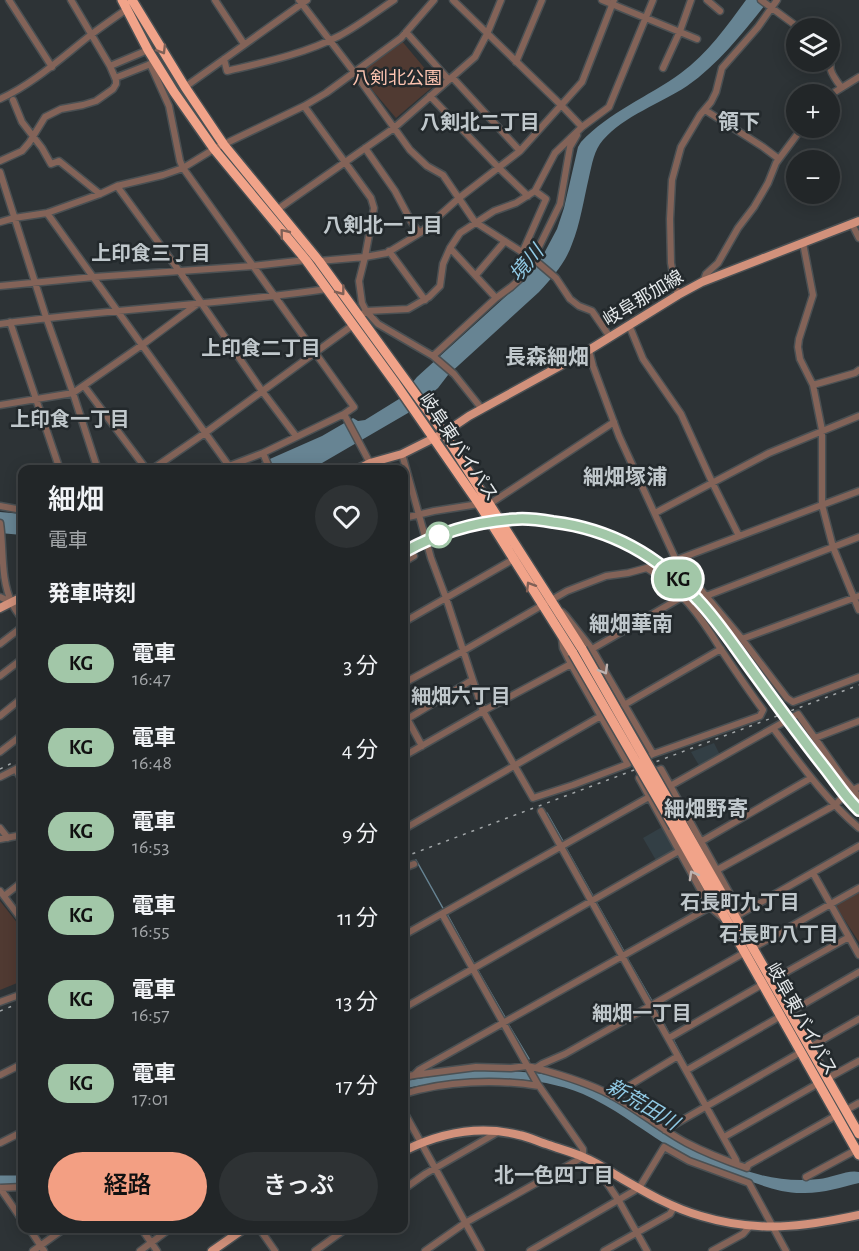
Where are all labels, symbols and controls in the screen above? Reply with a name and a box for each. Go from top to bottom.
map controls [786,18,840,204]
button: layers [786,18,840,72]
one-way arrow [155,44,167,54]
park label: 八剣北公園 [352,68,442,88]
button: + [786,84,840,138]
district label: 領下 [718,111,760,133]
district label: 八剣北二丁目 [420,112,540,133]
button: − [786,150,840,204]
district label: 八剣北一丁目 [323,215,443,236]
one-way arrow [280,229,291,240]
water label: 境川 [505,240,549,285]
district label: 上印食三丁目 [91,243,211,264]
street label: 岐阜那加線 [599,266,687,330]
one-way arrow [334,284,345,295]
district label: 上印食二丁目 [201,338,321,359]
district label: 長森細畑 [505,346,589,368]
street label: 岐阜東バイパス [416,390,502,505]
district label: 上印食一丁目 [10,409,130,430]
district label: 細畑塚浦 [583,465,667,488]
button: heart [315,485,378,548]
text: 細畑 [48,487,104,515]
unlabelled marker [426,522,452,548]
text: 電車 [48,531,88,551]
line badge: KG [651,560,705,598]
text: KG [666,569,690,590]
one-way arrow [526,582,538,592]
text: 発車時刻 [48,583,136,605]
district label: 細畑華南 [589,613,673,635]
text: 電車 [132,643,176,665]
text: KG [69,653,93,674]
text: 3 分 [343,655,378,677]
one-way arrow [597,664,608,674]
text: 16:47 [132,669,171,689]
district label: 細畑六丁目 [411,686,511,707]
text: 電車 [132,727,176,749]
text: KG [69,737,93,758]
text: 4 分 [342,739,378,761]
text: 16:48 [132,753,172,773]
district label: 細畑野寄 [664,798,748,820]
text: 電車 [132,811,176,833]
text: KG [69,821,93,842]
text: 9 分 [342,823,378,845]
text: 16:53 [132,837,169,857]
one-way arrow [688,871,700,881]
district label: 石長町九丁目 [680,892,800,913]
text: 電車 [132,895,176,917]
text: KG [69,905,93,926]
text: 11 分 [337,907,378,929]
text: 16:55 [132,921,170,941]
district label: 石長町八丁目 [719,925,839,945]
street label: 岐阜東バイパス [763,960,840,1079]
text: 電車 [132,979,176,1001]
text: KG [69,989,93,1010]
text: 13 分 [336,991,378,1013]
district label: 細畑一丁目 [592,1003,692,1024]
text: 16:57 [132,1005,170,1025]
text: 電車 [132,1063,176,1085]
text: KG [69,1073,93,1094]
text: 17 分 [336,1075,378,1097]
water label: 新荒田川 [603,1075,684,1135]
text: 17:01 [132,1089,169,1109]
button: 経路 [48,1152,207,1221]
button: きっぷ [219,1152,378,1221]
district label: 北一色四丁目 [494,1164,614,1186]

